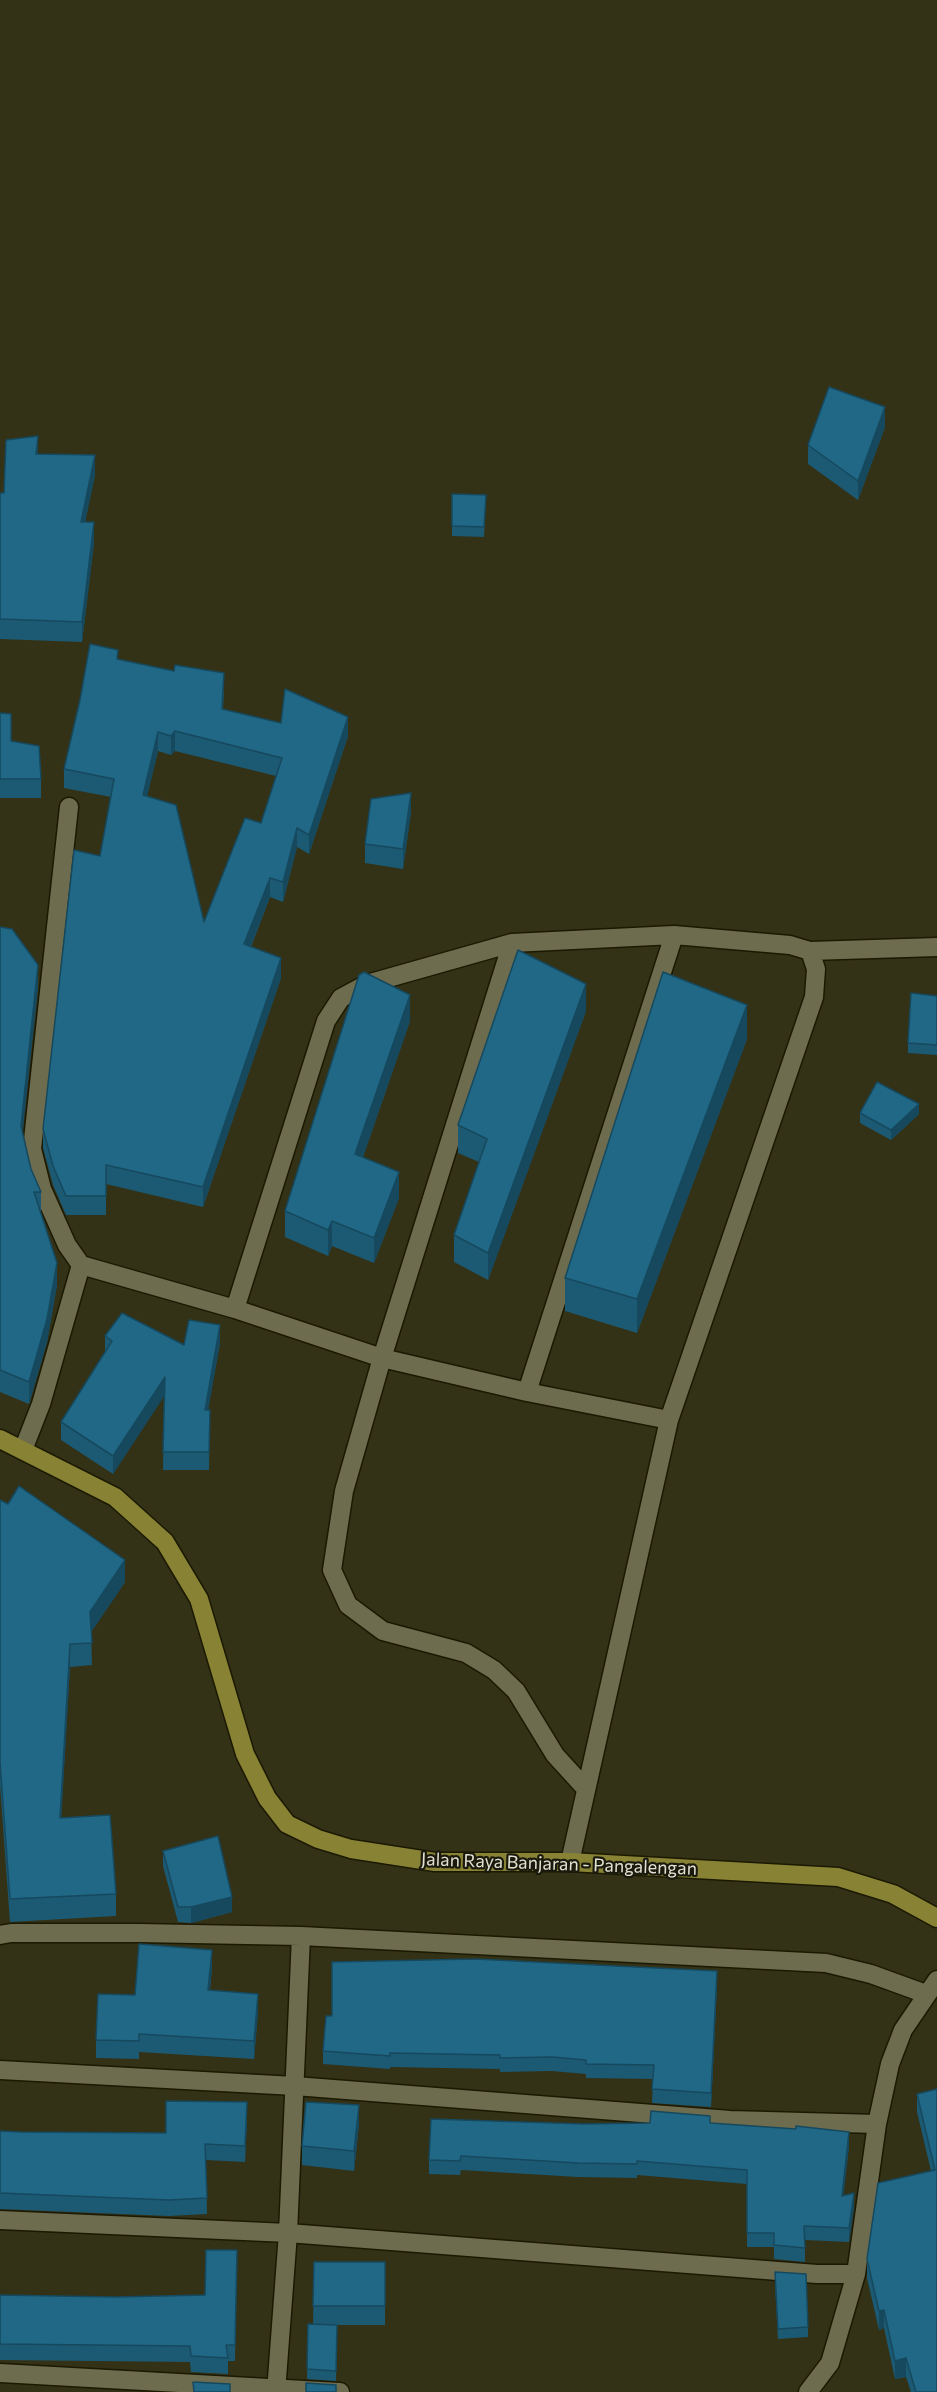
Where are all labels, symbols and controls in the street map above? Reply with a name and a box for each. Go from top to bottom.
street label: Jalan Raya Banjaran - Pangalengan [421,1848,697,1880]

